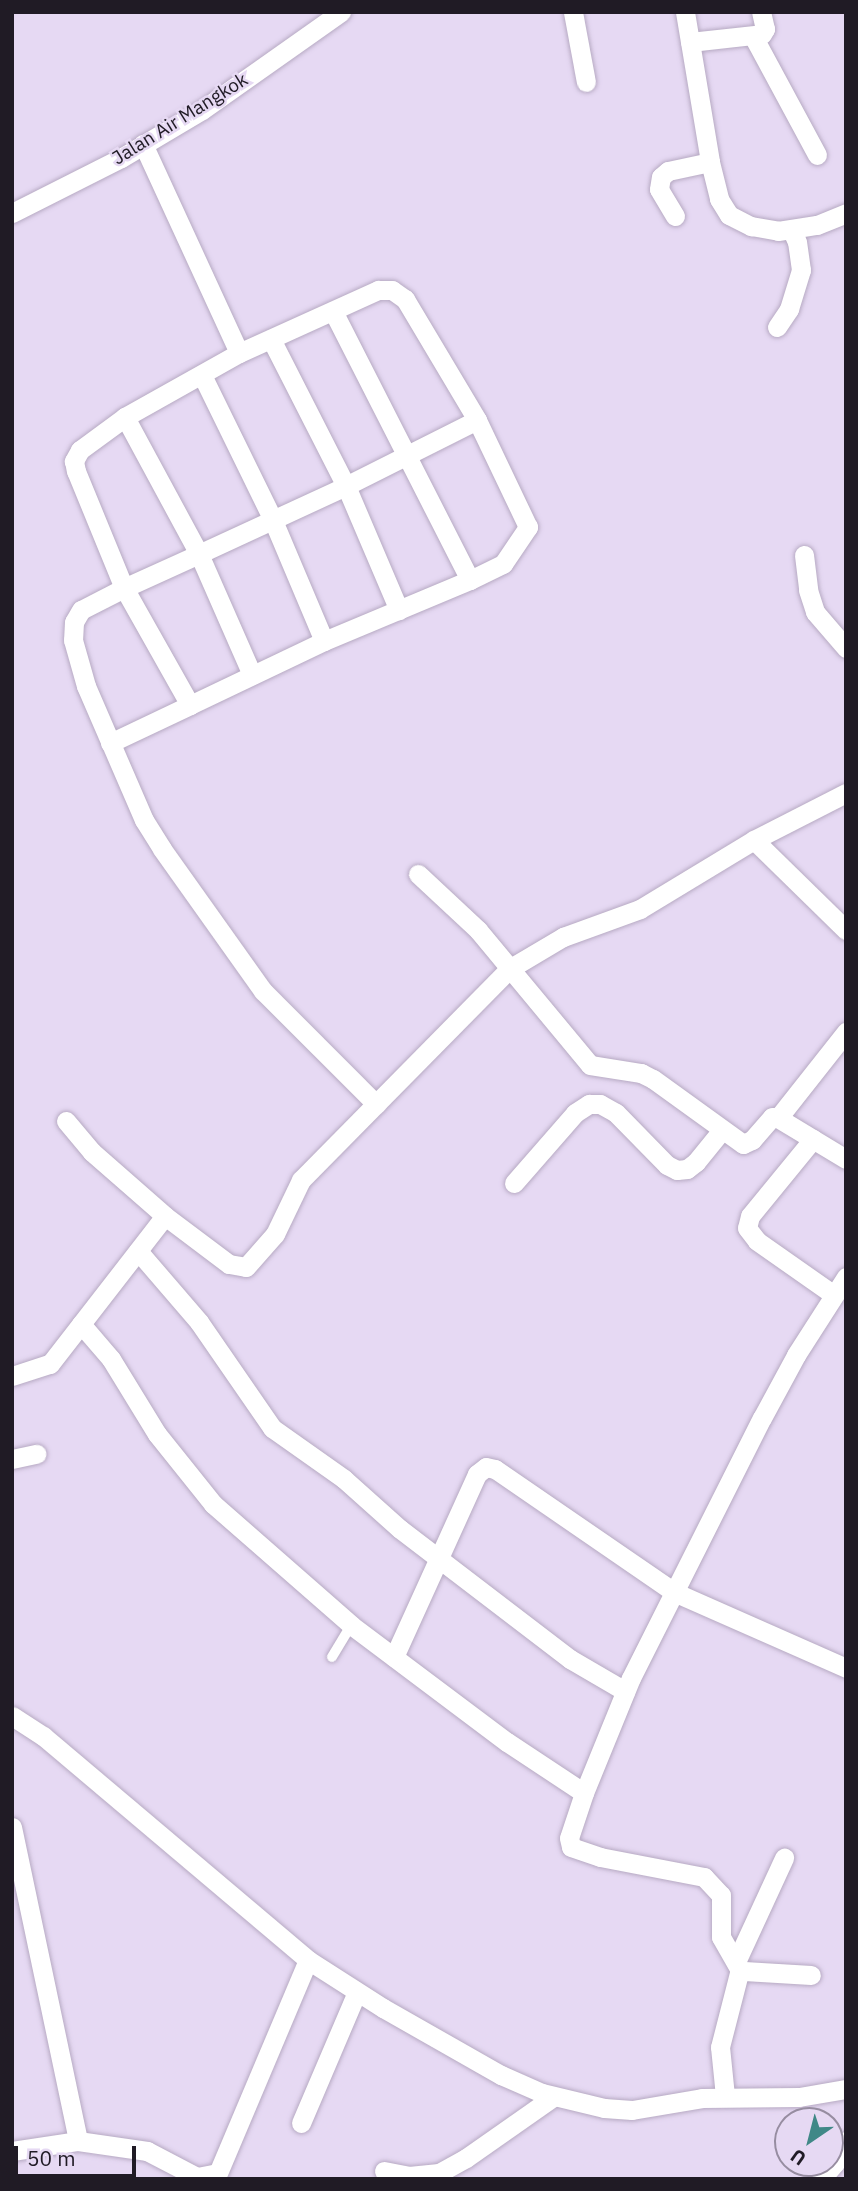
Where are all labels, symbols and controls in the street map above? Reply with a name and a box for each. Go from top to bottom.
street label: Jalan Air Mangkok [108,68,252,170]
north arrow [774,2107,844,2177]
scale bar [18,2132,140,2176]
text: 50 m [27,2144,76,2172]
text: U [786,2144,810,2171]

